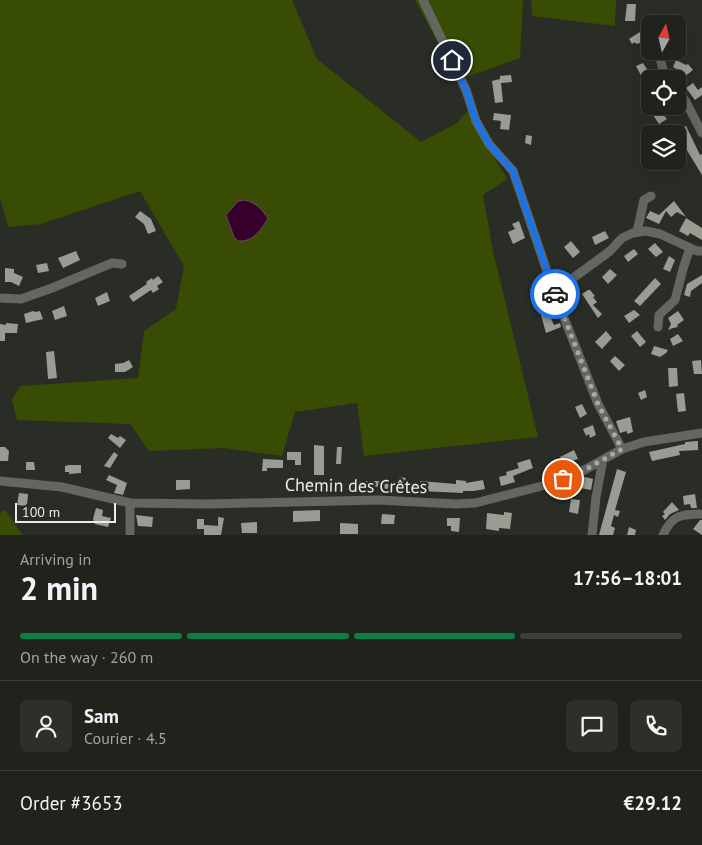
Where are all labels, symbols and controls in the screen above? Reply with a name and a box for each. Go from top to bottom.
north arrow [641,15,686,60]
map controls [641,15,686,170]
pin [431,39,473,81]
icon: home [438,46,466,74]
button: locate [641,70,686,115]
button: layers [641,125,686,170]
courier [530,269,580,319]
icon: car [541,280,569,308]
pin [542,458,584,500]
icon: bag [549,465,577,493]
street label: Chemin des Crêtes [285,473,427,498]
scale bar [15,500,116,523]
text: 100 m [22,503,60,521]
text: Arriving in [20,549,91,569]
text: 17:56–18:01 [573,566,682,590]
text: 2 min [20,567,98,609]
text: On the way · 260 m [20,647,153,667]
button: person [20,700,72,752]
button: chat [566,700,618,752]
button: phone [630,700,682,752]
text: Sam [84,704,119,728]
text: Courier · 4.5 [84,728,167,748]
text: Order #3653 [20,791,123,815]
text: €29.12 [623,791,682,815]

